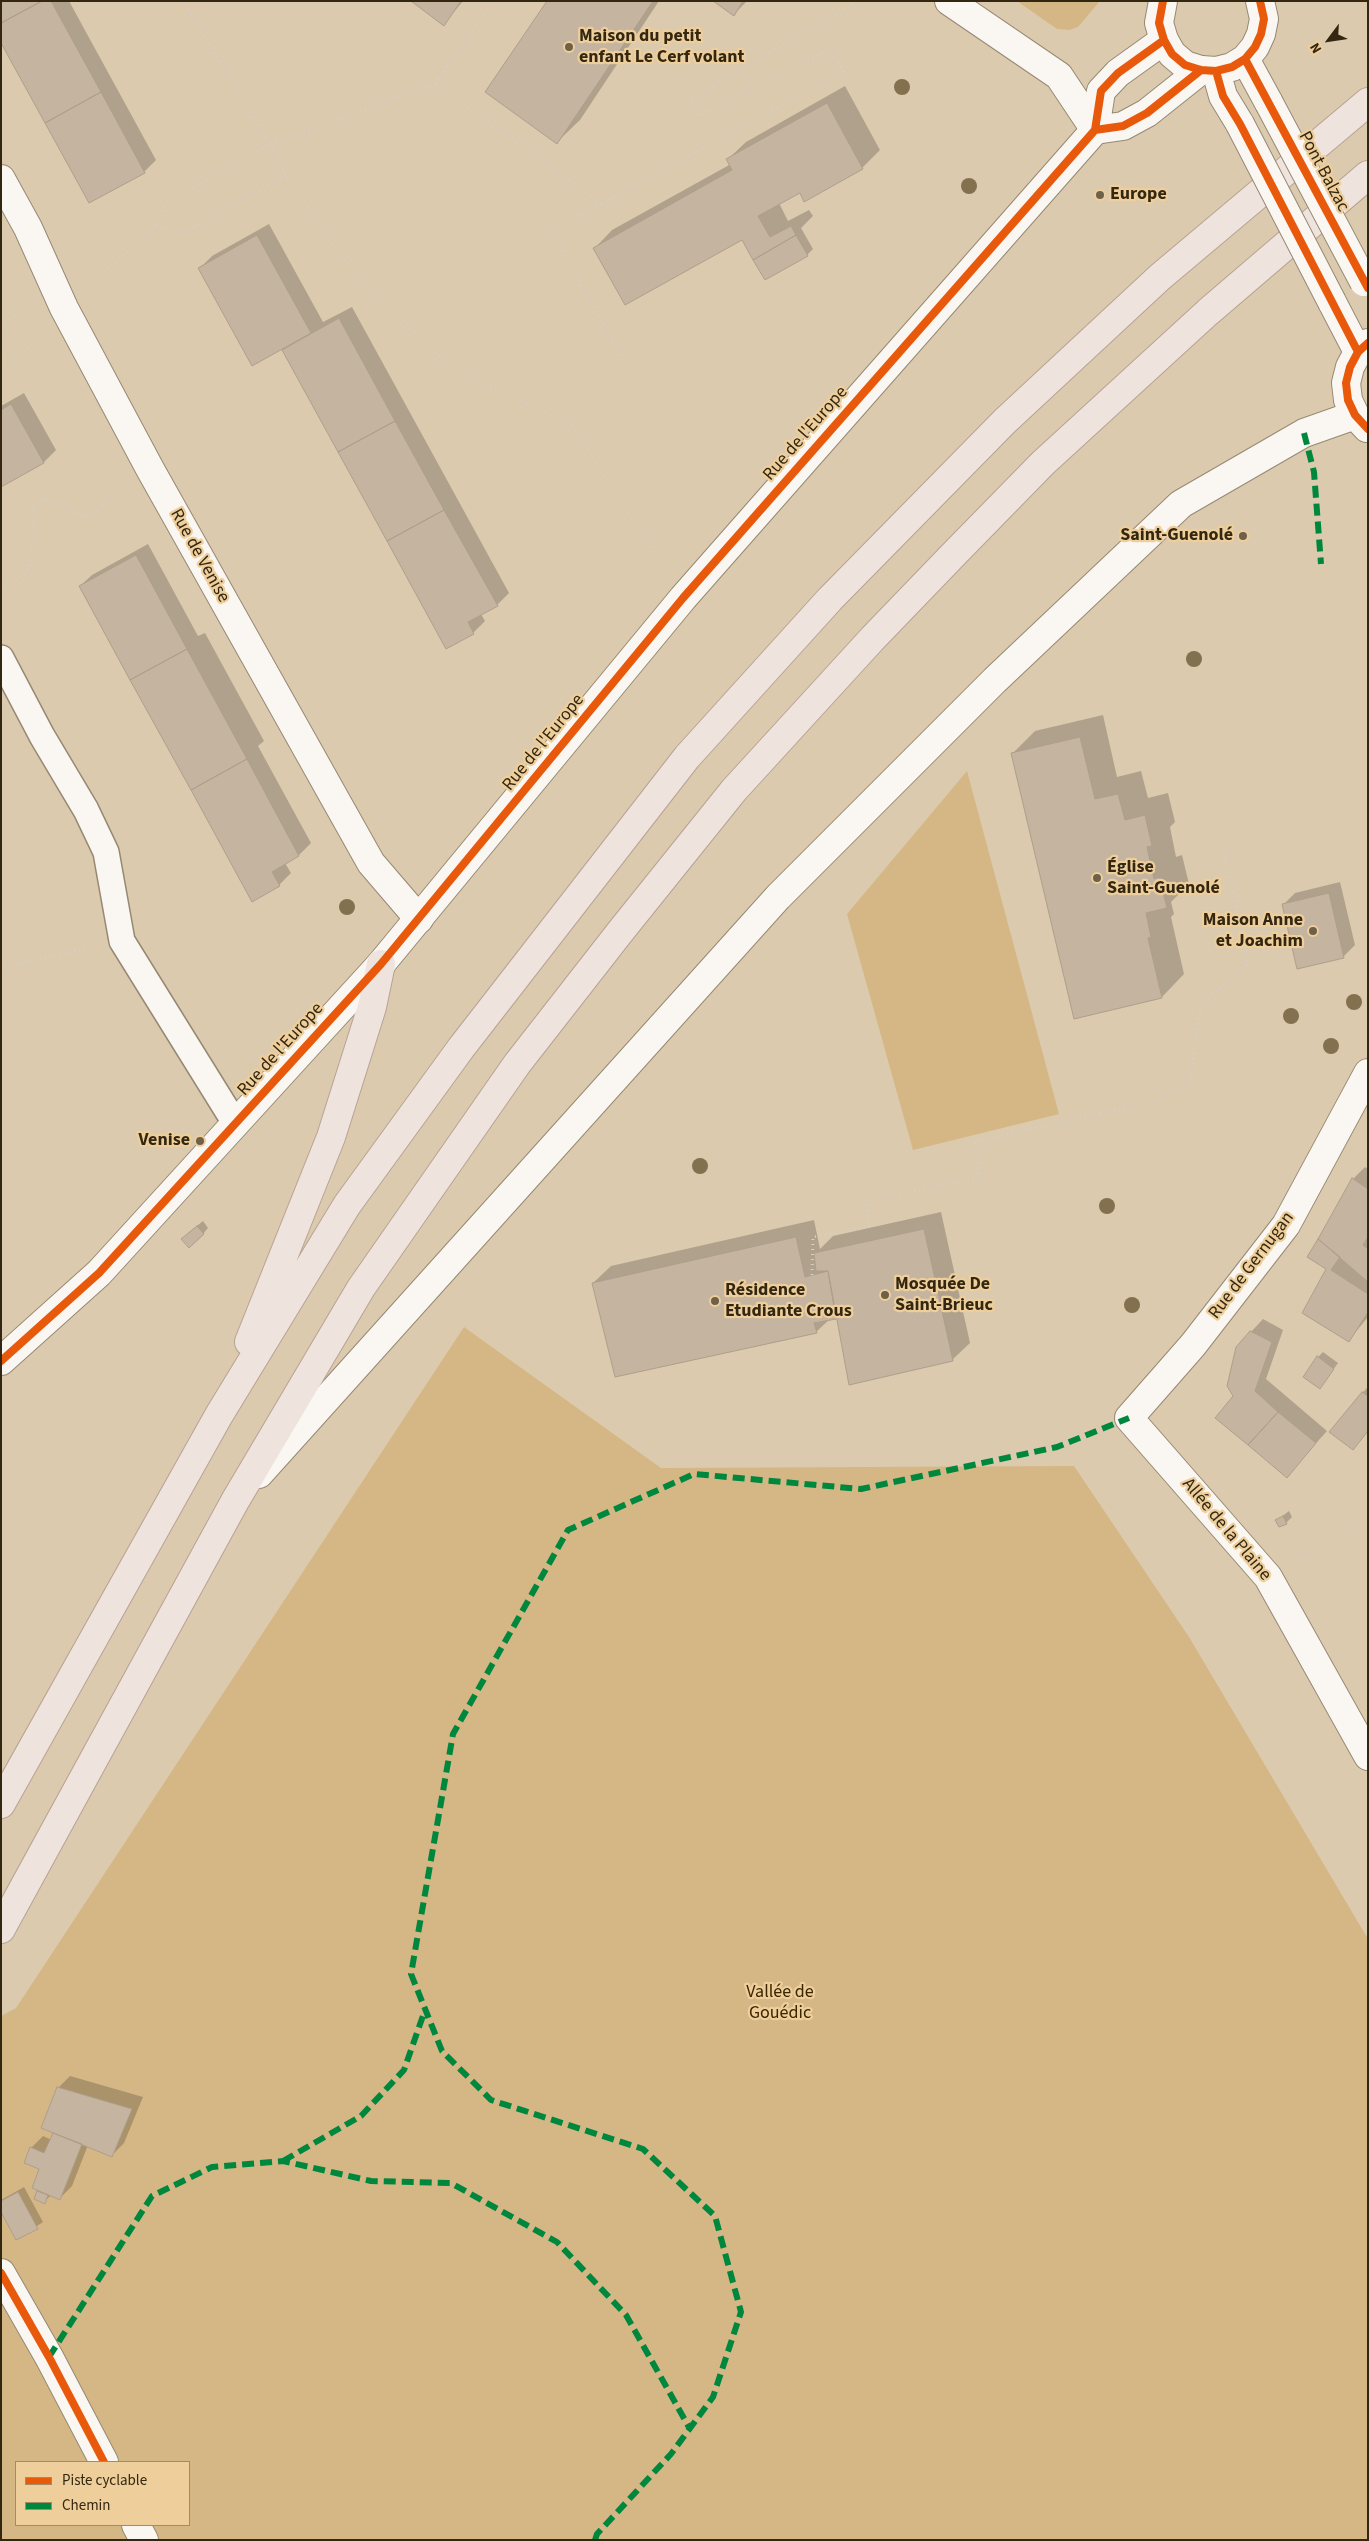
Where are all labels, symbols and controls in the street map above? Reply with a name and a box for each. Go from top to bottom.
north arrow [1304,15,1354,65]
place label: Maison du petit enfant Le Cerf volant [579,26,744,68]
text: N [1305,39,1327,57]
marker: Maison du petit enfant Le Cerf volant [563,41,575,53]
street label: Pont Balzac [1293,128,1353,216]
place label: Europe [1110,184,1167,206]
marker: Europe [1094,189,1106,201]
street label: Rue de l'Europe [759,382,853,486]
street label: Rue de Venise [164,505,234,607]
place label: Saint-Guenolé [1120,525,1233,547]
marker: Saint-Guenolé [1237,530,1249,542]
street label: Rue de l'Europe [498,690,590,796]
place label: Église Saint-Guenolé [1107,857,1220,900]
marker: Église Saint-Guenolé [1091,872,1103,884]
place label: Maison Anne et Joachim [1203,910,1303,952]
marker: Maison Anne et Joachim [1307,925,1319,937]
street label: Rue de l'Europe [233,999,329,1101]
place label: Venise [138,1130,190,1152]
marker: Venise [194,1135,206,1147]
street label: Rue de Gernugan [1205,1208,1299,1324]
place label: Mosquée De Saint-Brieuc [895,1274,993,1316]
place label: Résidence Etudiante Crous [725,1280,852,1322]
marker: Mosquée De Saint-Brieuc [879,1289,891,1301]
marker: Résidence Etudiante Crous [709,1295,721,1307]
street label: Allée de la Plaine [1177,1474,1275,1586]
park label: Vallée de Gouédic [746,1982,814,2025]
legend [15,2461,190,2526]
text: Piste cyclable [62,2470,147,2491]
text: Chemin [62,2495,111,2516]

